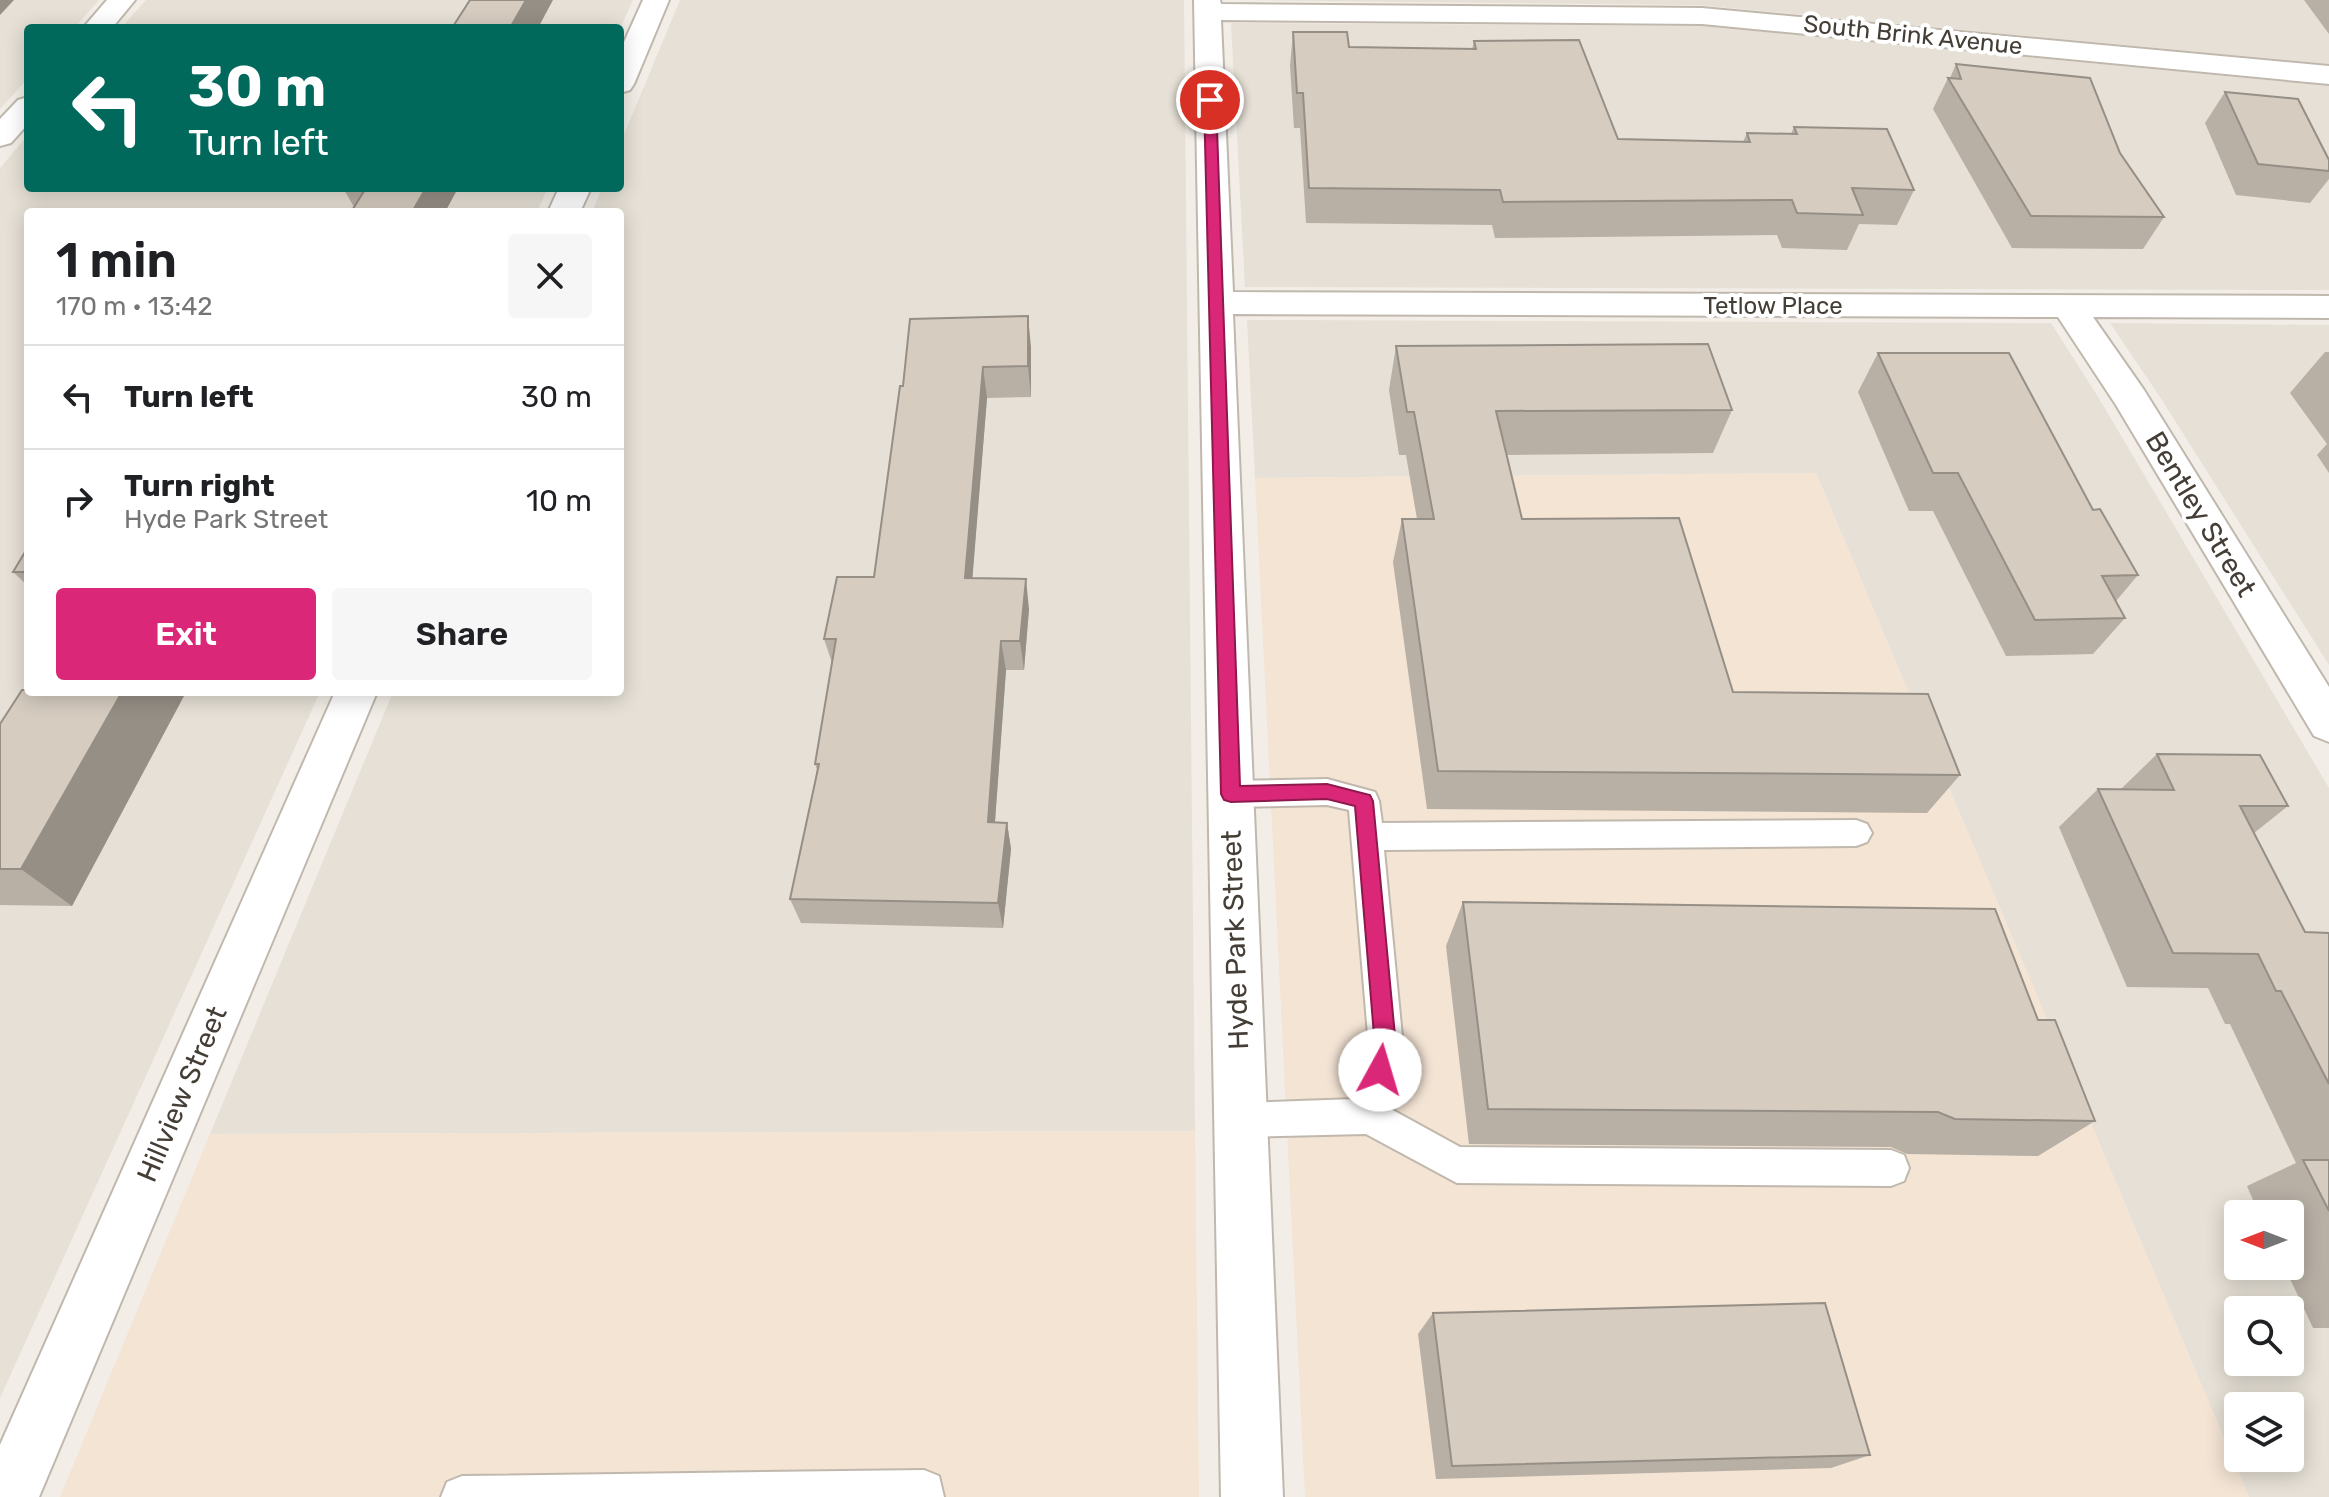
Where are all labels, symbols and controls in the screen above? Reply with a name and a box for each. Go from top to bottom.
street label: South Brink Avenue [1802,10,2024,60]
text: 30 m [188,54,326,120]
icon: left [56,56,160,160]
pin [1176,66,1244,134]
icon: arrive [1188,78,1232,122]
text: Turn left [188,121,329,164]
text: 1 min [56,232,177,289]
button: close [508,234,592,318]
text: 170 m · 13:42 [56,291,213,322]
street label: Tetlow Place [1703,292,1843,320]
icon: left [56,375,100,419]
text: Turn left [124,379,254,415]
text: 30 m [521,379,592,415]
street label: Bentley Street [2139,426,2263,602]
text: Turn right [124,468,275,504]
icon: right [56,479,100,523]
text: 10 m [526,483,592,519]
text: Hyde Park Street [124,504,328,535]
button: Exit [56,588,316,680]
button: Share [332,588,592,680]
street label: Hyde Park Street [1215,829,1255,1050]
street label: Hillview Street [130,1001,234,1187]
position arrow [1338,1028,1422,1112]
north arrow [2224,1200,2304,1280]
map controls [2224,1200,2304,1472]
button: search [2224,1296,2304,1376]
button: layers [2224,1392,2304,1472]

